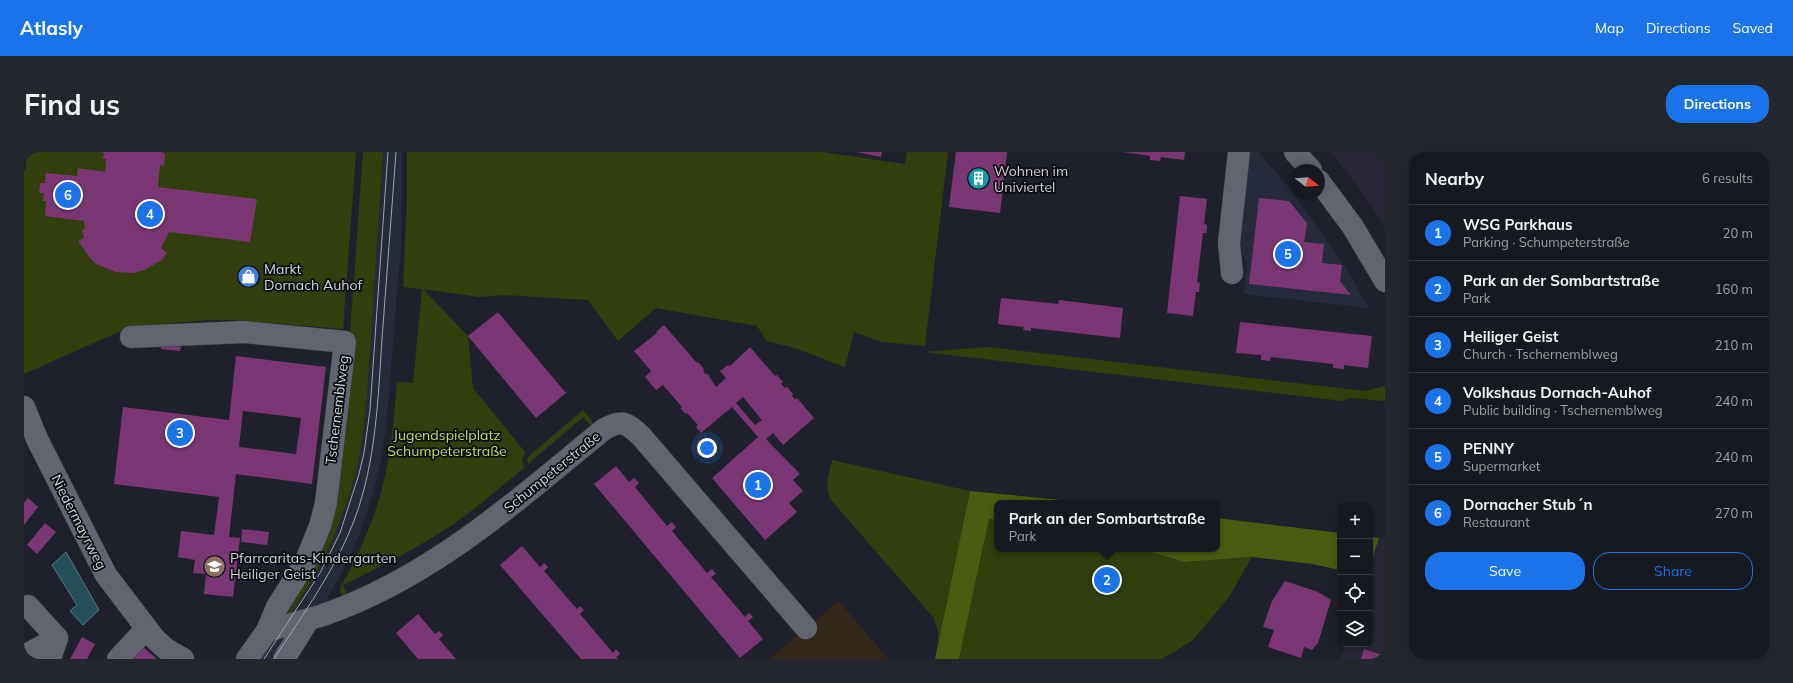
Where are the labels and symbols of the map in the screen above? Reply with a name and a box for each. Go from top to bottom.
place label: Wohnen im Univiertel [994,162,1068,196]
north arrow [1289,164,1325,200]
building icon: Wohnen im Univiertel [965,166,991,192]
pin: 6 [55,180,81,210]
pin: 4 [137,199,163,229]
pin: 5 [1275,239,1301,269]
place label: Markt Dornach Auhof [264,260,362,294]
shop icon: Markt Dornach Auhof [236,264,262,290]
street label: Tschernemblweg [321,354,353,466]
pin: 3 [167,418,193,448]
park label: Jugendspielplatz Schumpeterstraße [387,426,507,460]
street label: Schumpeterstraße [500,427,604,517]
your location [697,438,717,458]
pin: 1 [745,470,771,500]
street label: Niedermayrweg [47,471,111,573]
place label: Pfarrcaritas-Kindergarten Heiliger Geist [230,549,397,583]
school or university icon: Pfarrcaritas-Kindergarten Heiliger Geist [202,553,228,579]
pin: 2 [1094,565,1120,595]

